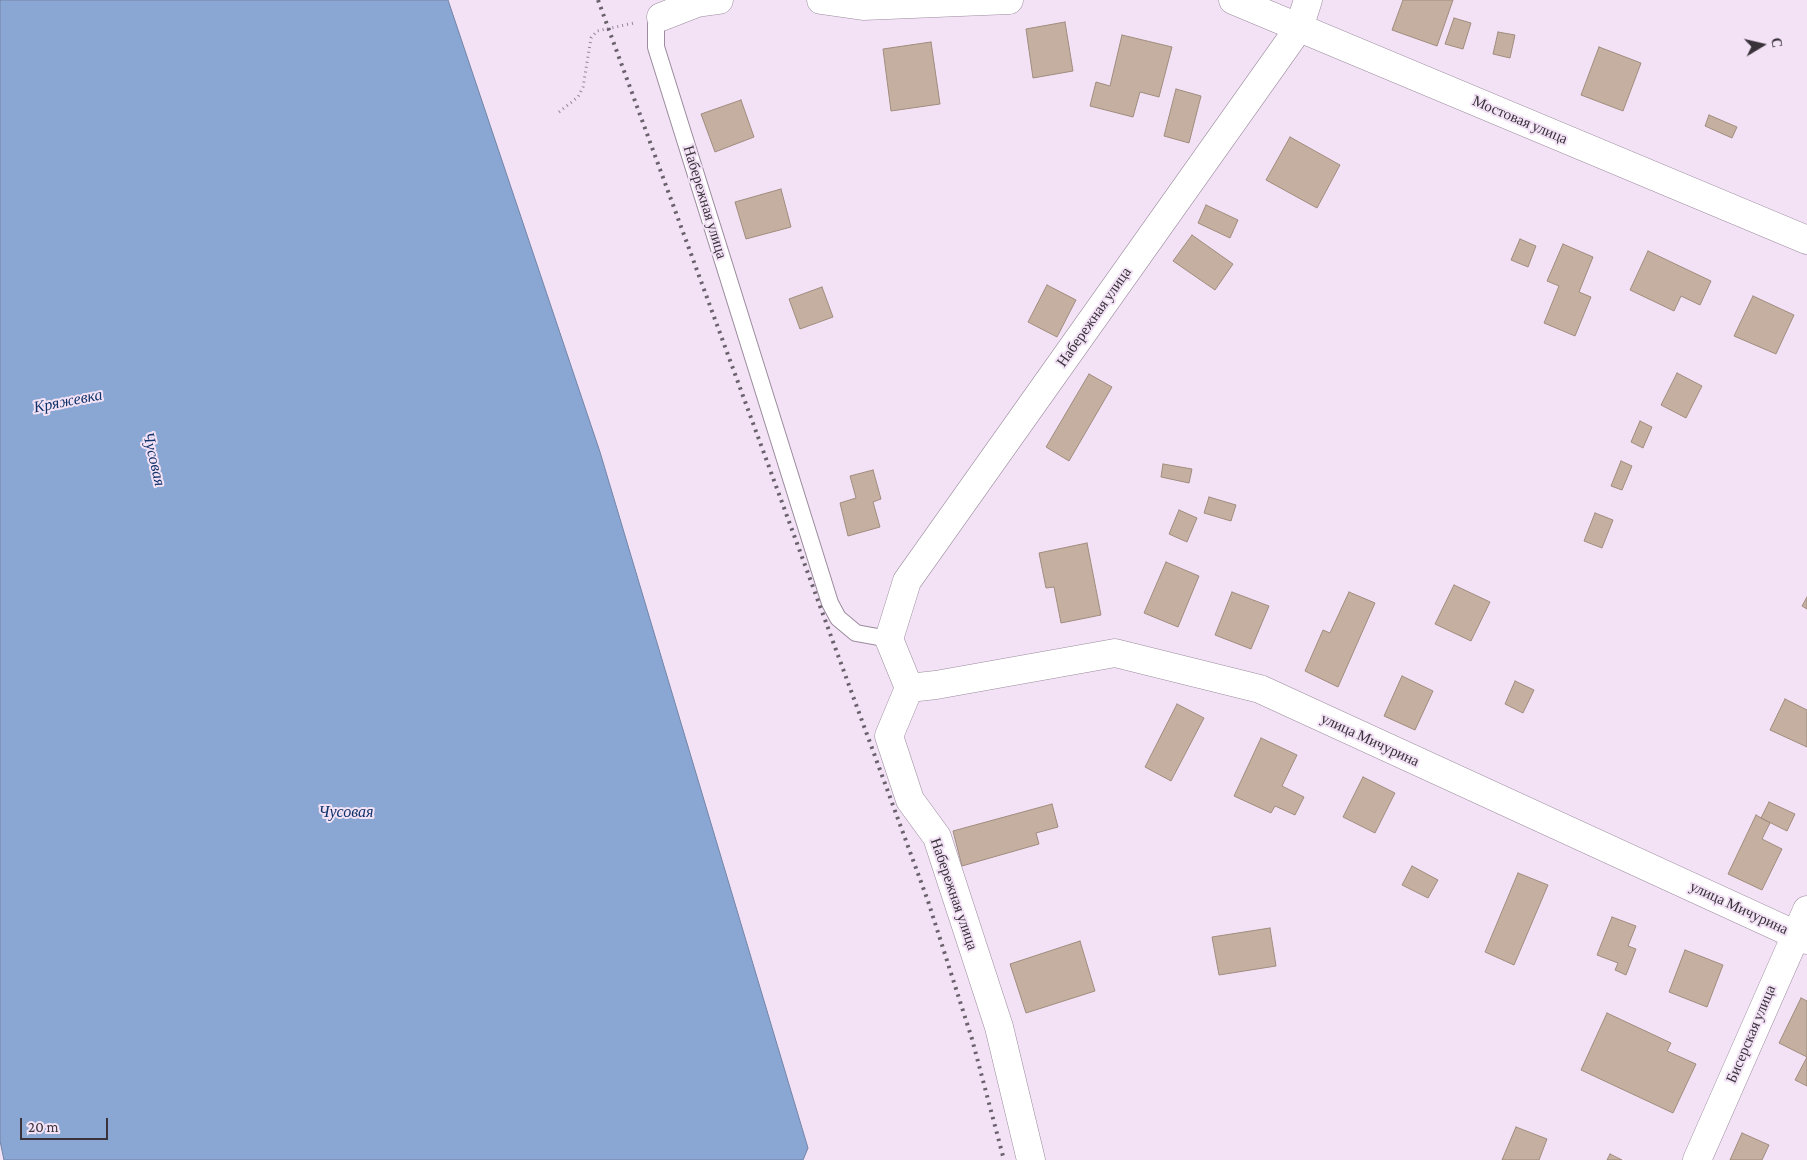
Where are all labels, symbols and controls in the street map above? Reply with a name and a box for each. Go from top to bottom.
north arrow [1737,20,1787,70]
text: С [1768,36,1786,49]
street label: Мостовая улица [1470,92,1570,148]
street label: Набережная улица [679,143,731,261]
street label: Набережная улица [1053,264,1135,370]
water label: Кряжевка [32,385,104,417]
water label: Чусовая [138,430,170,488]
street label: улица Мичурина [1318,709,1422,771]
water label: Чусовая [318,802,374,822]
street label: Набережная улица [926,836,982,952]
street label: улица Мичурина [1687,877,1791,939]
street label: Бисерская улица [1722,982,1780,1086]
scale bar [22,1108,110,1140]
text: 20 m [28,1119,59,1135]

